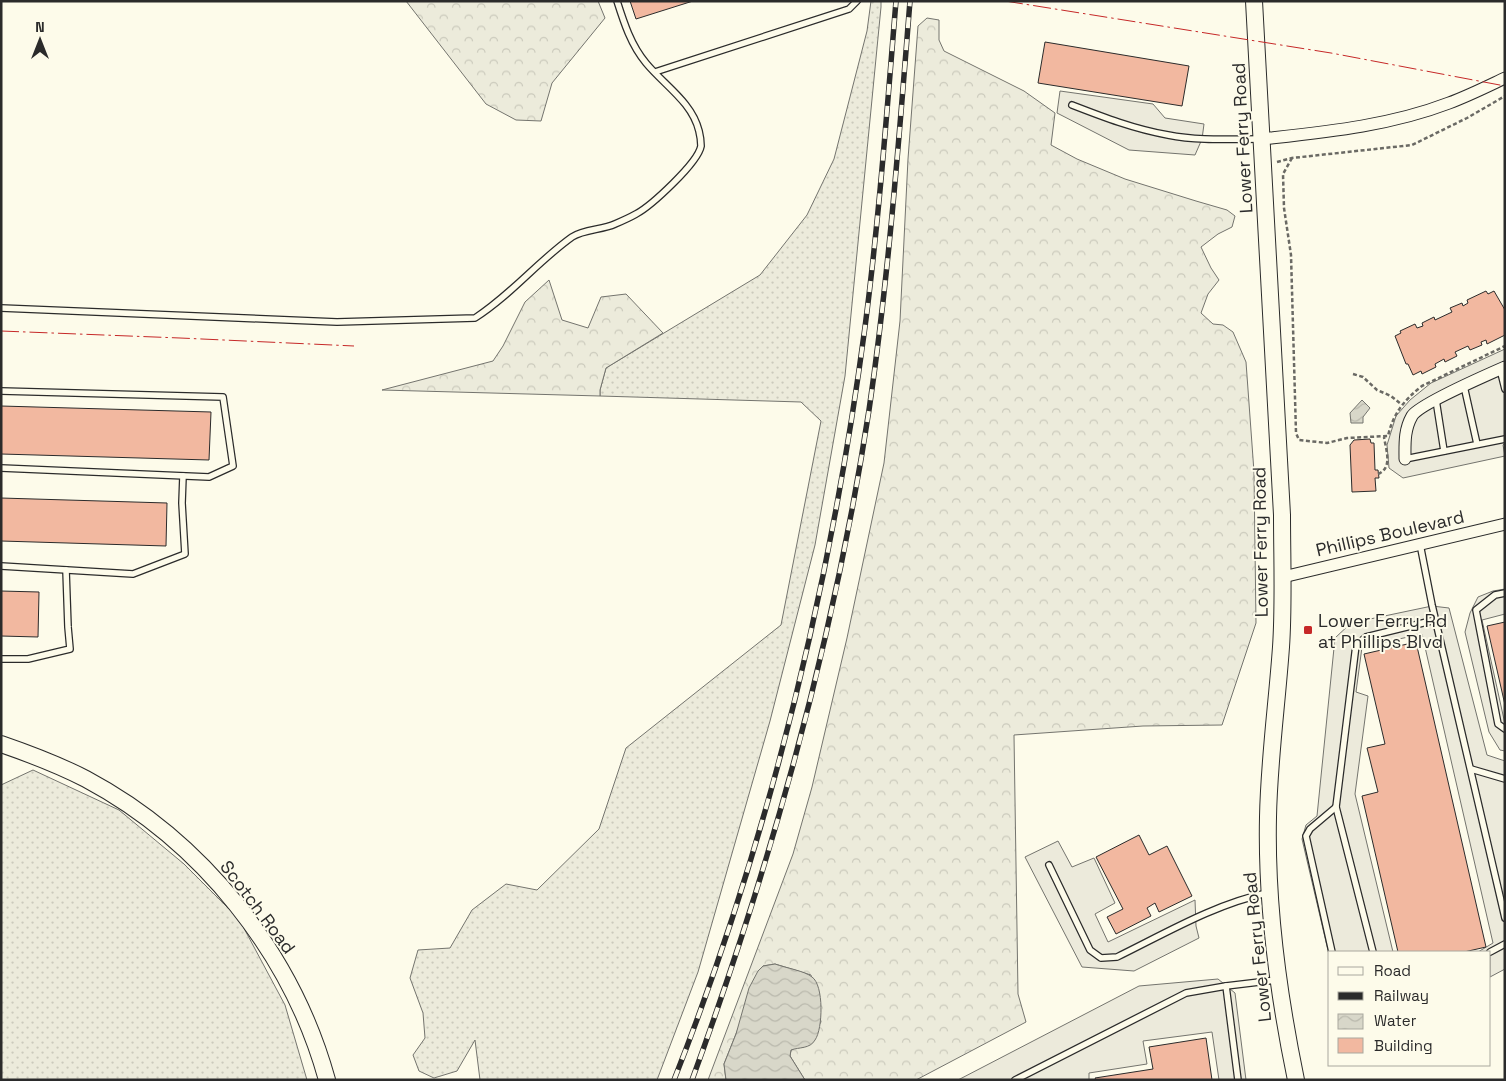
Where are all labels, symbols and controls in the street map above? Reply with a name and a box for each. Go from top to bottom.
north arrow [15,15,65,65]
text: N [35,18,45,36]
street label: Lower Ferry Road [1227,62,1257,214]
street label: Lower Ferry Road [1247,466,1273,618]
street label: Phillips Boulevard [1313,505,1467,561]
place label: Lower Ferry Rd at Phillips Blvd [1318,609,1447,653]
marker: Lower Ferry Rd at Phillips Blvd [1302,624,1314,636]
street label: Scotch Road [215,856,301,958]
street label: Lower Ferry Road [1238,871,1276,1023]
legend [1328,951,1491,1066]
text: Road [1374,961,1411,980]
text: Railway [1374,986,1429,1005]
text: Water [1374,1011,1417,1030]
text: Building [1374,1036,1433,1055]

